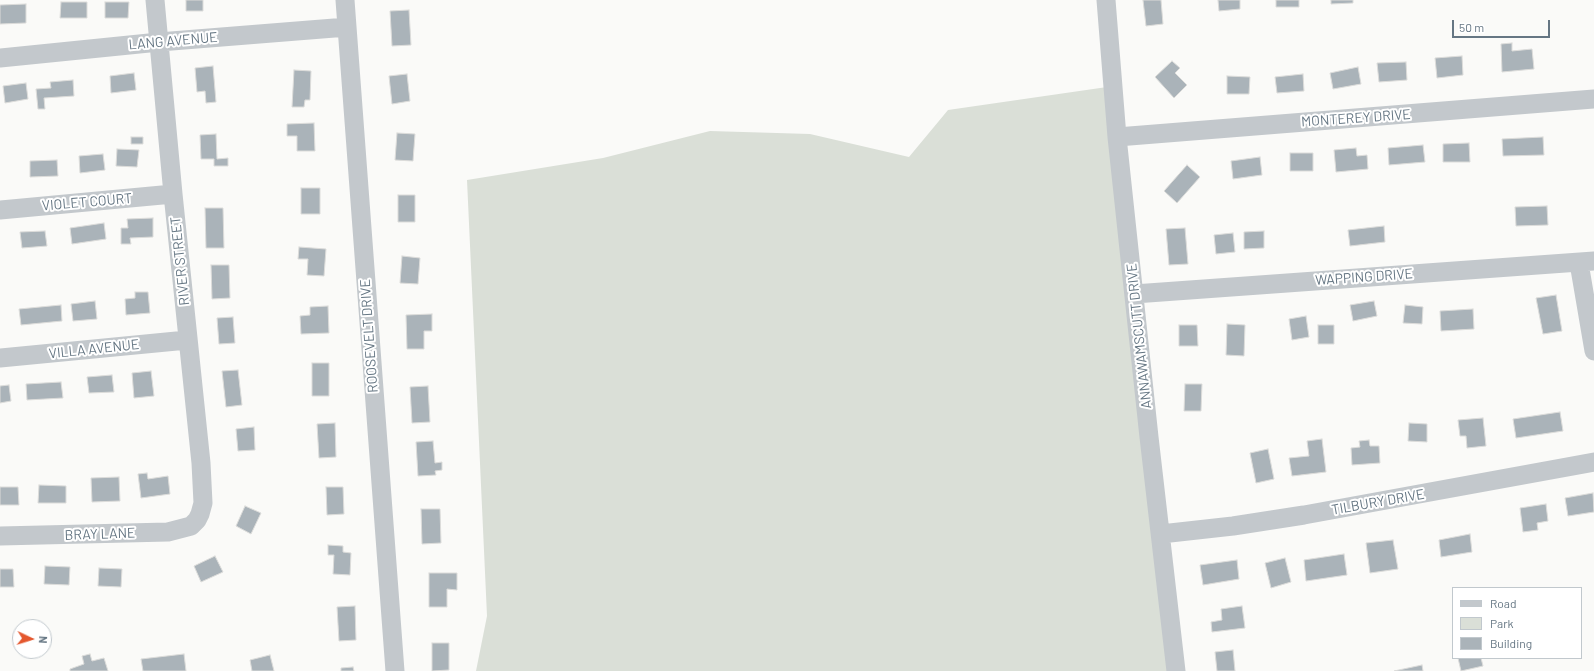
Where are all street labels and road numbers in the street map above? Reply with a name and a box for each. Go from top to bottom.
street label: LANG AVENUE [128,29,218,53]
street label: MONTEREY DRIVE [1301,106,1411,130]
street label: VIOLET COURT [41,190,133,214]
street label: RIVER STREET [167,216,193,306]
street label: ANNAWAMSCUTT DRIVE [1123,262,1155,410]
street label: WAPPING DRIVE [1315,265,1413,289]
street label: ROOSEVELT DRIVE [357,278,381,394]
street label: VILLA AVENUE [48,336,140,362]
street label: TILBURY DRIVE [1330,486,1426,518]
street label: BRAY LANE [64,524,136,544]

